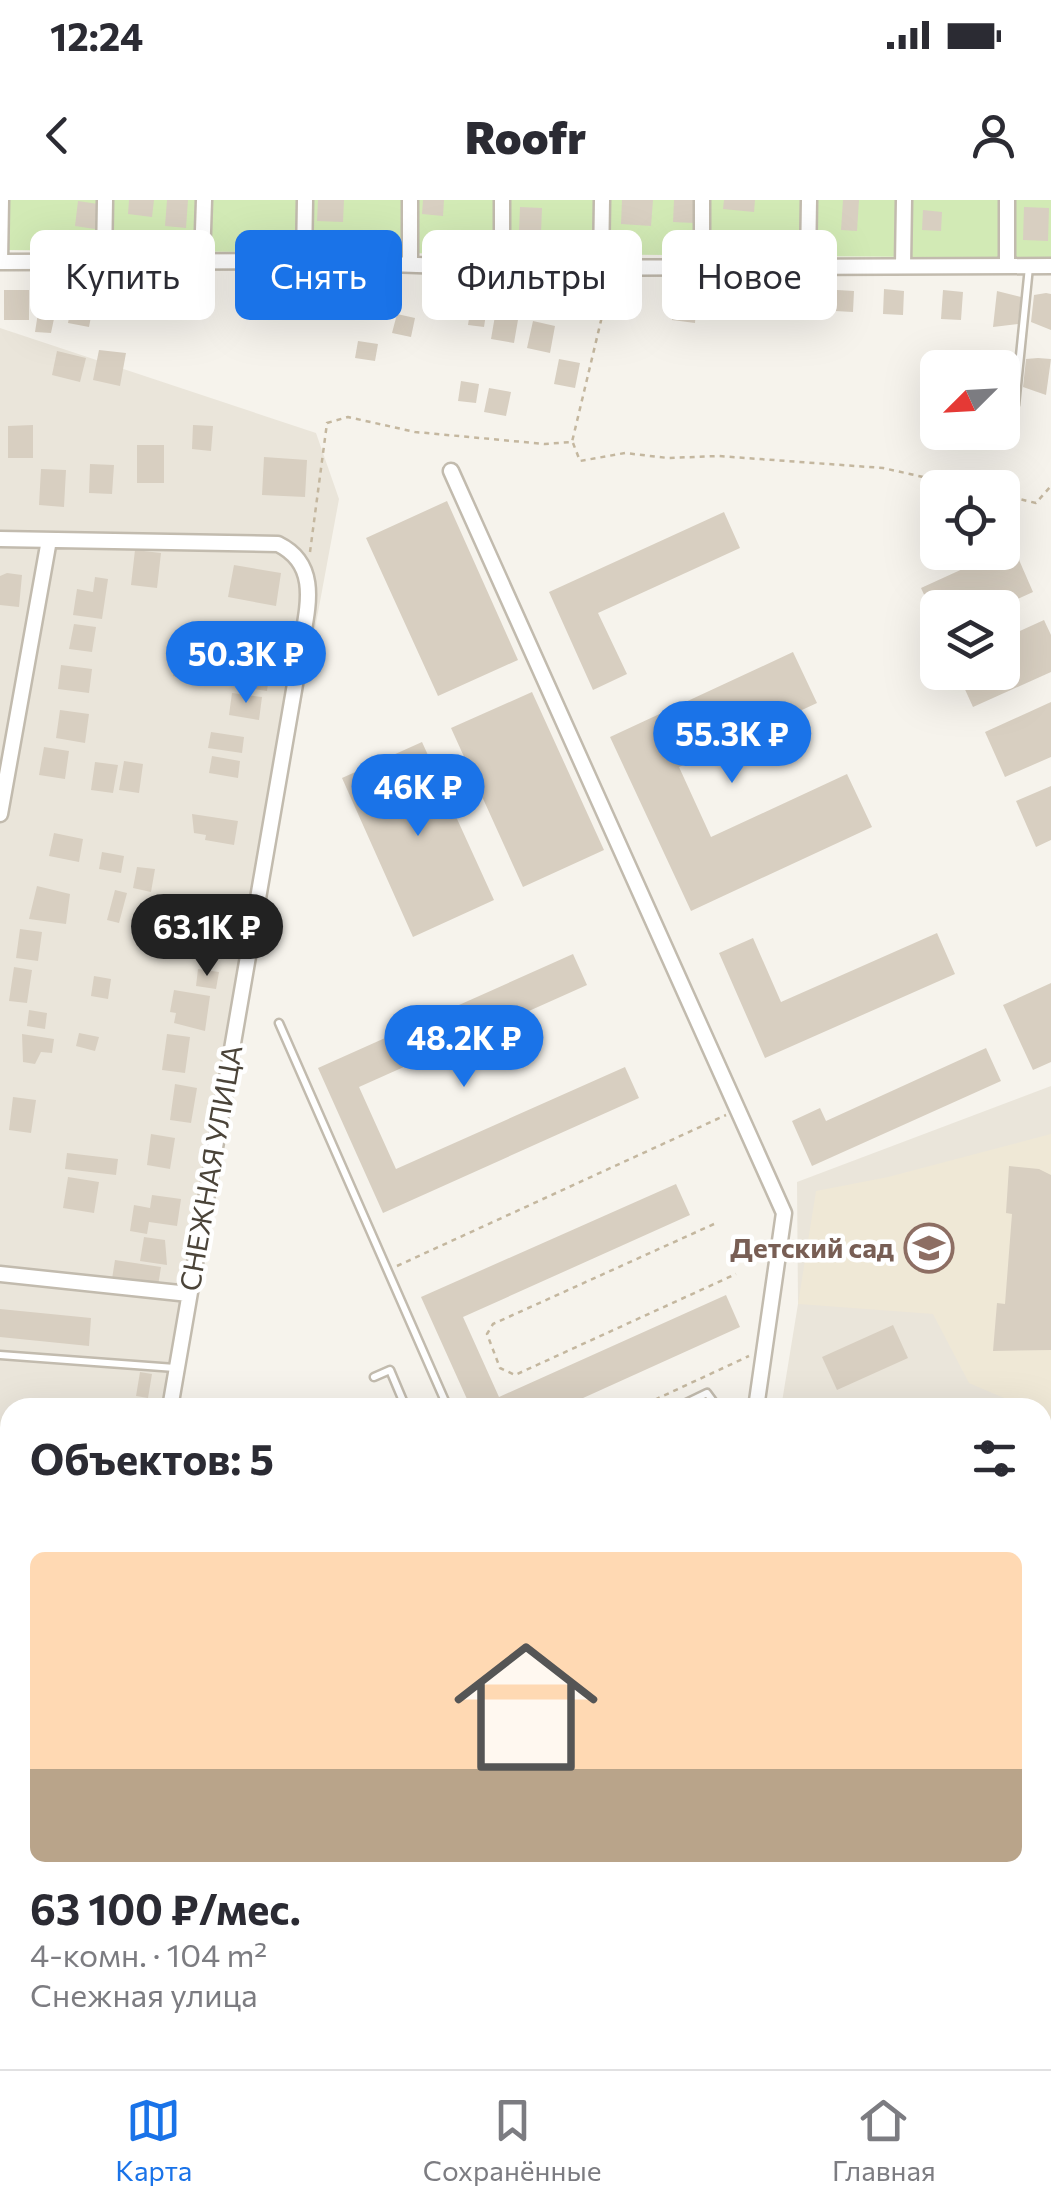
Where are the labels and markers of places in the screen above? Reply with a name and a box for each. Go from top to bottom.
pin: 50.3K ₽ [154,621,338,706]
pin: 55.3K ₽ [640,701,824,786]
pin: 46K ₽ [348,754,488,839]
pin: 63.1K ₽ [115,894,299,979]
pin: 48.2K ₽ [372,1005,556,1090]
school or university icon: Детский сад [903,1222,955,1274]
place label: Детский сад [730,1230,894,1264]

